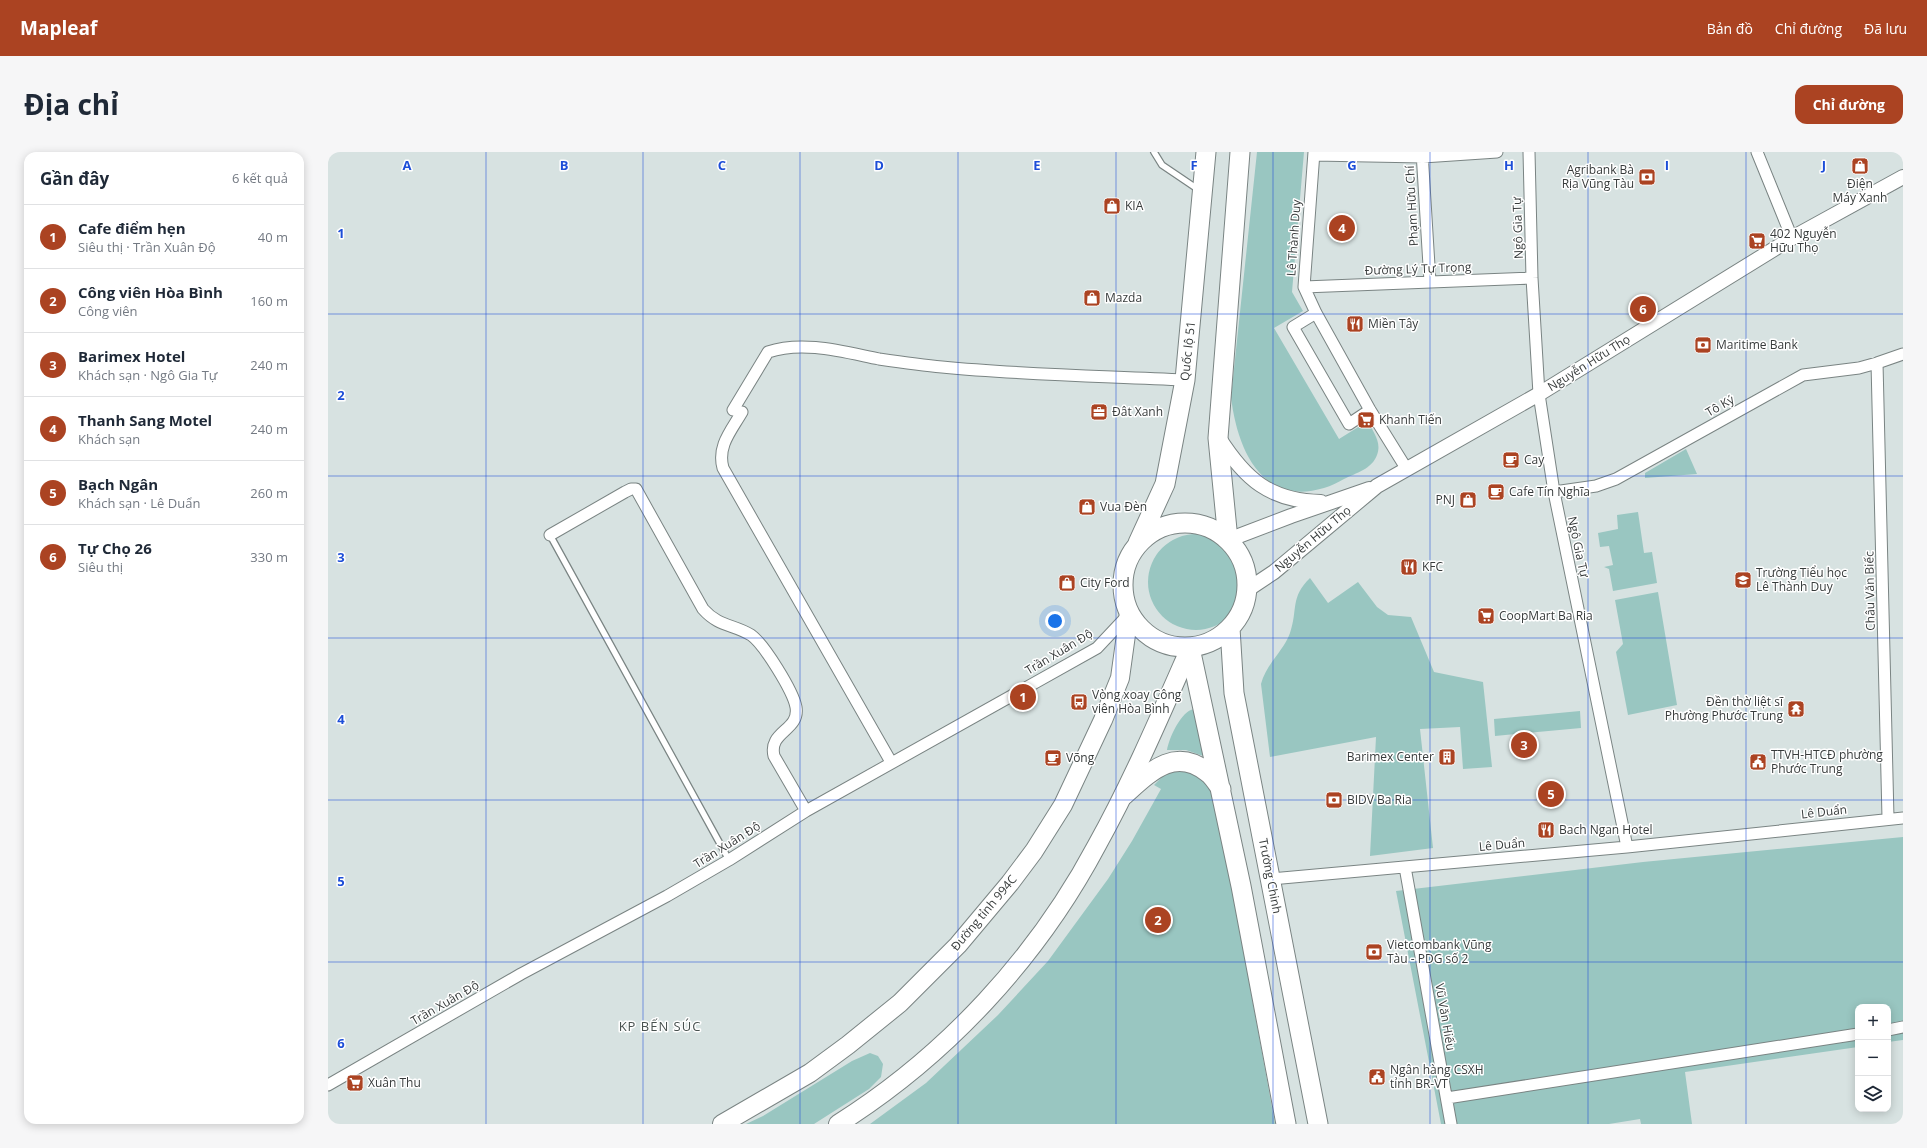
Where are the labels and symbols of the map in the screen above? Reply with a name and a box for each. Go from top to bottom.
text: A [403,156,412,174]
text: B [560,156,569,174]
text: C [718,156,726,174]
text: D [874,156,884,174]
text: E [1033,156,1041,174]
text: F [1190,156,1198,174]
text: G [1347,156,1357,174]
text: H [1504,156,1514,174]
text: I [1665,156,1669,174]
text: J [1821,156,1826,174]
shop icon: Điện Máy Xanh [1850,156,1870,176]
place label: Agribank Bà Rịa Vũng Tàu [1562,161,1634,192]
street label: Phạm Hữu Chí [1401,164,1422,247]
bank icon: Agribank Bà Rịa Vũng Tàu [1637,167,1657,187]
place label: Điện Máy Xanh [1833,175,1887,206]
shop icon: KIA [1102,196,1122,216]
street label: Ngô Gia Tự [1508,196,1527,259]
place label: KIA [1125,197,1144,214]
street label: Lê Thành Duy [1282,198,1305,277]
pin: 4 [1329,213,1355,243]
text: 1 [337,224,345,242]
place label: 402 Nguyễn Hữu Thọ [1770,225,1837,256]
supermarket icon: 402 Nguyễn Hữu Thọ [1747,231,1767,251]
street label: Đường Lý Tự Trọng [1364,258,1472,279]
shop icon: Mazda [1082,288,1102,308]
place label: Mazda [1105,289,1142,306]
pin: 6 [1630,294,1656,324]
restaurant icon: Miền Tây [1345,314,1365,334]
place label: Miền Tây [1368,315,1419,332]
street label: Quốc lộ 51 [1176,320,1199,382]
street label: Nguyễn Hữu Thọ [1544,330,1633,395]
bank icon: Maritime Bank [1693,335,1713,355]
place label: Maritime Bank [1716,336,1798,353]
text: 2 [337,386,345,404]
street label: Tô Ký [1702,390,1738,421]
office icon: Đât Xanh [1089,402,1109,422]
place label: Đât Xanh [1112,403,1163,420]
supermarket icon: Khanh Tiến [1356,410,1376,430]
place label: Khanh Tiến [1379,411,1442,428]
cafe icon: Cay [1501,450,1521,470]
place label: Cay [1524,451,1545,468]
cafe icon: Cafe Tín Nghĩa [1486,482,1506,502]
place label: Cafe Tín Nghĩa [1509,483,1590,500]
shop icon: PNJ [1458,490,1478,510]
place label: PNJ [1436,491,1455,508]
shop icon: Vua Đèn [1077,497,1097,517]
place label: Vua Đèn [1100,498,1147,515]
street label: Nguyễn Hữu Thọ [1271,502,1354,576]
street label: Ngô Gia Tự [1564,515,1593,580]
text: 3 [337,548,345,566]
street label: Châu Văn Biếc [1860,551,1879,631]
restaurant icon: KFC [1399,557,1419,577]
place label: KFC [1422,558,1444,575]
place label: Trường Tiểu học Lê Thành Duy [1756,564,1847,595]
school or university icon: Trường Tiểu học Lê Thành Duy [1733,570,1753,590]
shop icon: City Ford [1057,573,1077,593]
place label: City Ford [1080,574,1130,591]
supermarket icon: CoopMart Ba Ria [1476,606,1496,626]
place label: CoopMart Ba Ria [1499,607,1593,624]
your location [1045,611,1065,631]
street label: Trần Xuân Độ [1022,625,1096,678]
pin: 1 [1010,682,1036,712]
place label: Vòng xoay Công viên Hòa Bình [1092,686,1182,717]
bus stop icon: Vòng xoay Công viên Hòa Bình [1069,692,1089,712]
place label: Đền thờ liệt sĩ Phường Phước Trung [1665,693,1784,724]
temple icon: Đền thờ liệt sĩ Phường Phước Trung [1786,699,1806,719]
text: 4 [337,710,345,728]
pin: 3 [1511,730,1537,760]
place label: TTVH-HTCĐ phường Phước Trung [1771,746,1883,777]
building icon: Barimex Center [1437,747,1457,767]
cafe icon: Võng [1043,748,1063,768]
place label: Barimex Center [1347,748,1434,765]
place label: Võng [1066,749,1095,766]
public building icon: TTVH-HTCĐ phường Phước Trung [1748,752,1768,772]
pin: 5 [1538,779,1564,809]
bank icon: BIDV Ba Ria [1324,790,1344,810]
place label: BIDV Ba Ria [1347,791,1412,808]
street label: Lê Duẩn [1800,801,1848,822]
street label: Trần Xuân Độ [690,817,763,872]
restaurant icon: Bach Ngan Hotel [1536,820,1556,840]
place label: Bach Ngan Hotel [1559,821,1652,838]
street label: Lê Duẩn [1478,834,1526,855]
street label: Trường Chinh [1255,837,1286,915]
street label: Đường tỉnh 994C [947,871,1021,954]
text: 5 [337,872,345,890]
pin: 2 [1145,905,1171,935]
place label: Vietcombank Vũng Tàu - PDG số 2 [1387,936,1492,967]
bank icon: Vietcombank Vũng Tàu - PDG số 2 [1364,942,1384,962]
street label: Trần Xuân Độ [408,976,482,1029]
street label: Vũ Văn Hiếu [1431,982,1460,1052]
district label: KP BẾN SÚC [619,1017,701,1035]
text: 6 [337,1034,345,1052]
place label: Ngân hàng CSXH tỉnh BR-VT [1390,1061,1484,1092]
public building icon: Ngân hàng CSXH tỉnh BR-VT [1367,1067,1387,1087]
supermarket icon: Xuân Thu [345,1073,365,1093]
place label: Xuân Thu [368,1074,421,1091]

